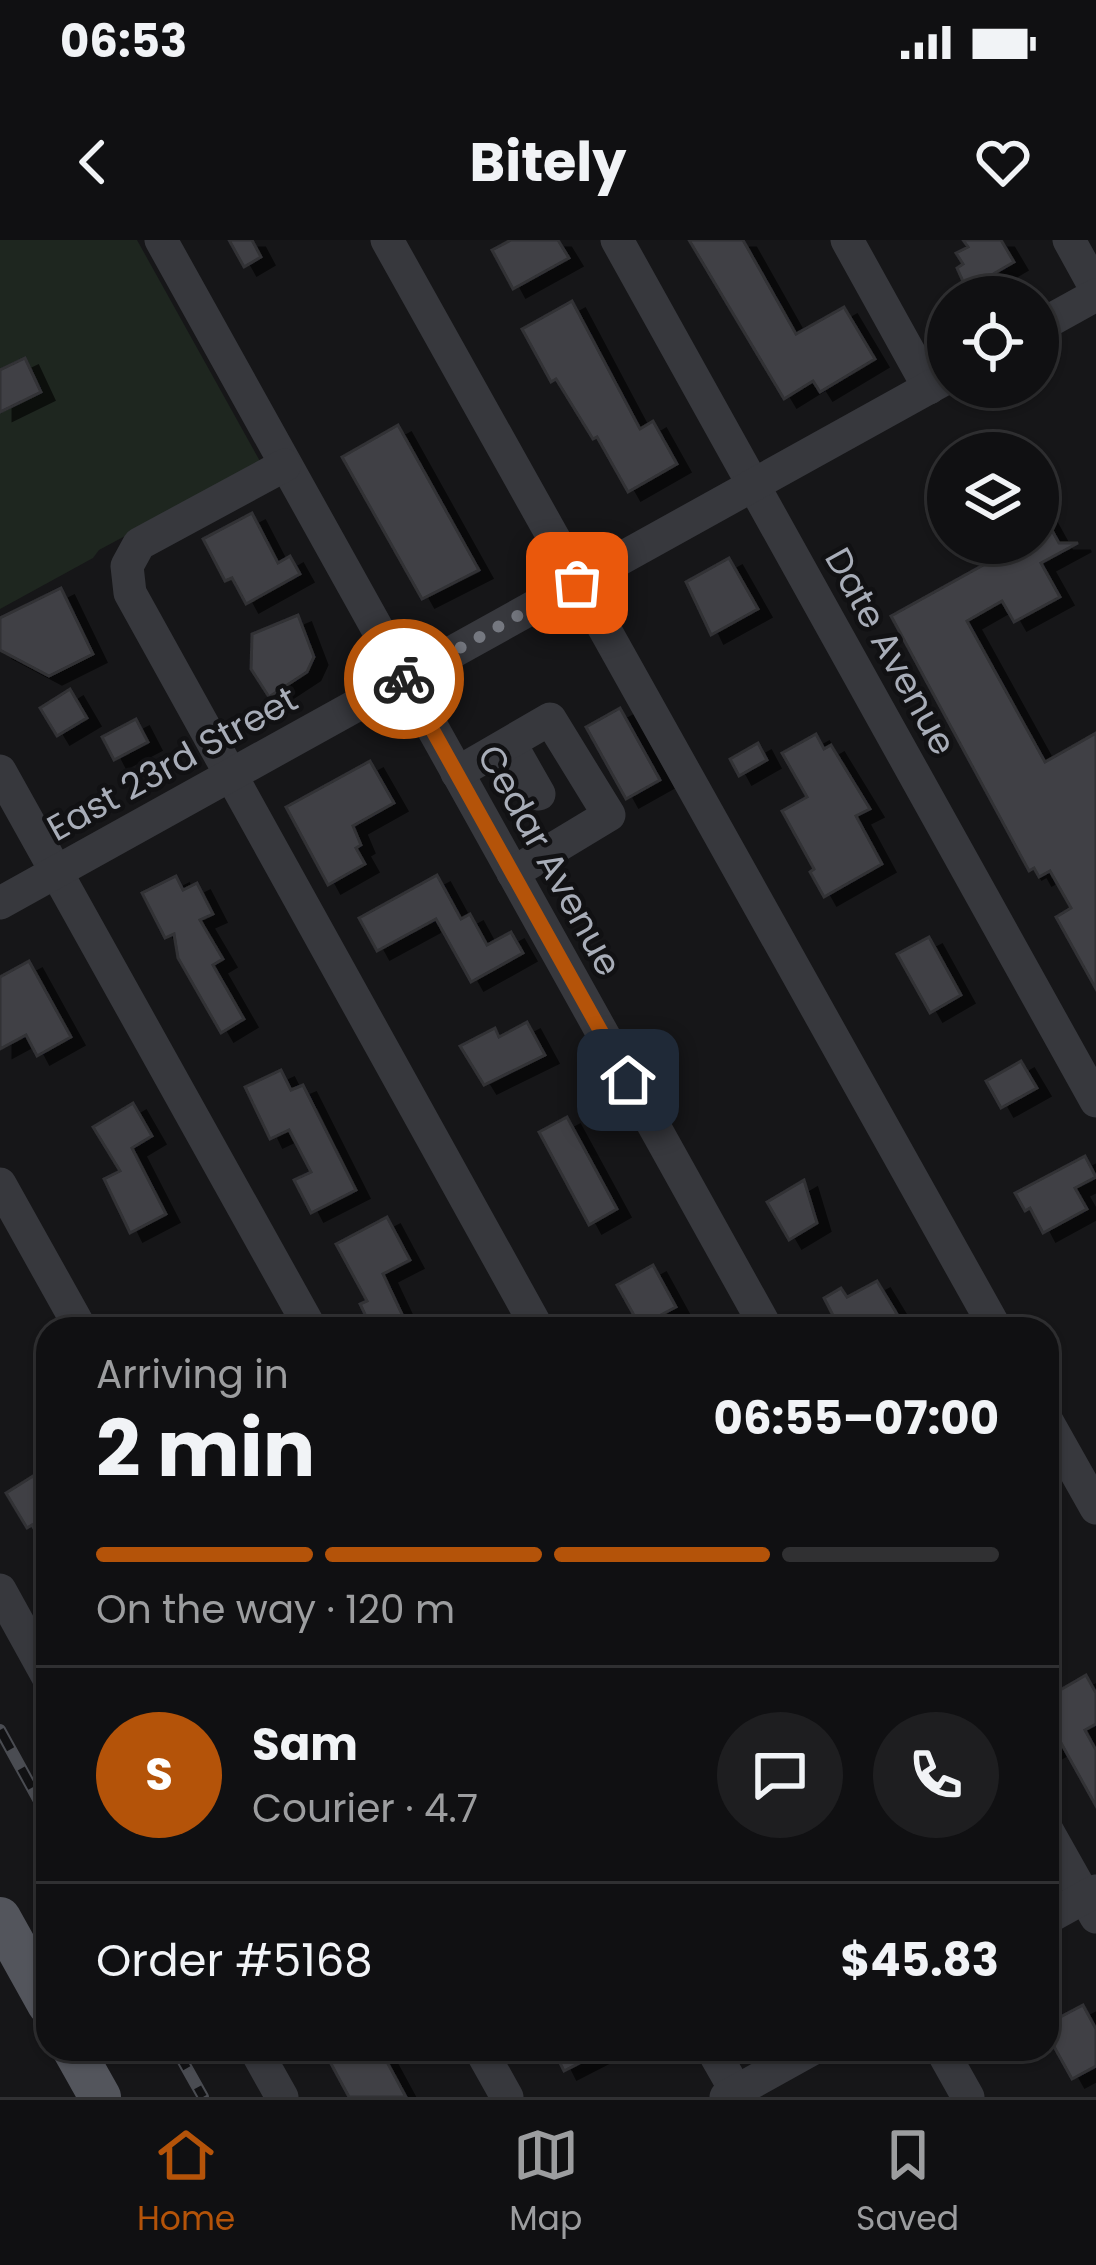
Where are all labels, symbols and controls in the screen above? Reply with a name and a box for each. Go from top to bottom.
text: 06:53 [60,10,187,73]
text: Bitely [470,124,626,200]
icon: back [60,129,126,195]
icon: heart [970,129,1036,195]
map controls [927,276,1059,564]
button: locate [927,276,1059,408]
button: layers [927,432,1059,564]
pin [526,532,628,634]
street label: Date Avenue [813,538,969,764]
icon: bag [544,550,610,616]
courier [344,619,464,739]
icon: bike [371,646,437,712]
street label: East 23rd Street [38,673,307,853]
street label: Cedar Avenue [465,735,634,985]
pin [577,1029,679,1131]
icon: home [595,1047,661,1113]
text: Arriving in [96,1347,289,1402]
text: 06:55–07:00 [714,1387,999,1450]
text: 2 min [96,1394,315,1503]
text: On the way · 120 m [96,1582,455,1637]
button: chat [717,1712,843,1838]
button: phone [873,1712,999,1838]
text: Sam [252,1713,358,1776]
text: S [145,1743,173,1806]
text: Courier · 4.7 [252,1781,478,1836]
text: Order #5168 [96,1929,373,1992]
text: $45.83 [841,1929,999,1992]
tab: Home [137,2122,235,2244]
tab: Map [509,2122,582,2244]
tab: Saved [856,2122,959,2244]

